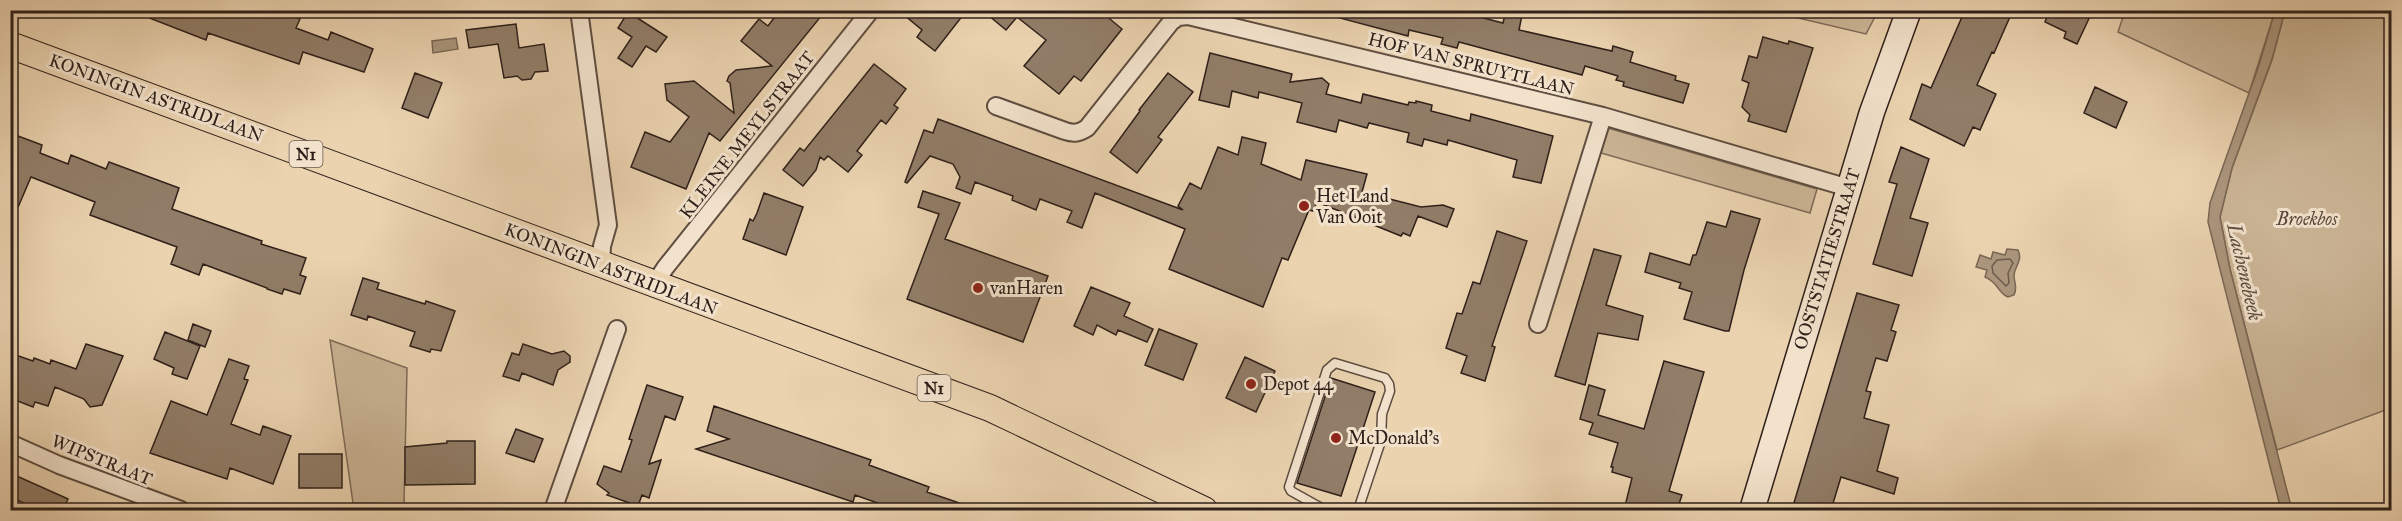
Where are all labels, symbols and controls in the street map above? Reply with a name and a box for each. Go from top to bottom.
street label: HOF VAN SPRUYTLAAN [1366,28,1576,100]
street label: KLEINE MEYLSTRAAT [675,47,819,223]
street label: KONINGIN ASTRIDLAAN [46,49,266,147]
road number: N1 [290,141,322,167]
street label: OOSTSTATIESTRAAT [1789,166,1865,352]
place label: Het Land Van Ooit [1315,185,1389,228]
marker: Het Land Van Ooit [1297,199,1311,213]
park label: Broekbos [2276,208,2338,230]
street label: KONINGIN ASTRIDLAAN [501,218,721,320]
water label: Lachenebeek [2222,220,2268,323]
place label: vanHaren [989,277,1063,299]
marker: vanHaren [971,281,985,295]
place label: Depot 44 [1263,373,1334,395]
road number: N1 [918,375,950,401]
marker: Depot 44 [1244,377,1258,391]
place label: McDonald's [1348,427,1439,449]
street label: WIPSTRAAT [48,430,156,490]
marker: McDonald's [1329,431,1343,445]

